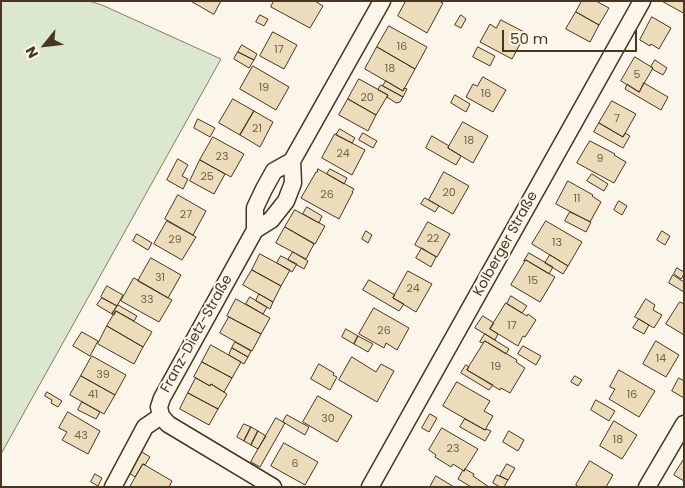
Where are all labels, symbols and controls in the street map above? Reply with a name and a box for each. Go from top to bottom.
north arrow [20,20,70,70]
scale bar [505,20,640,52]
text: 50 m [510,28,548,49]
house number: 16 [397,40,407,54]
text: N [21,43,43,62]
house number: 17 [274,43,284,57]
house number: 18 [385,62,395,76]
house number: 5 [634,68,640,82]
house number: 19 [259,81,269,95]
house number: 16 [481,87,491,101]
house number: 20 [360,91,374,105]
house number: 7 [614,112,620,126]
house number: 21 [252,122,262,136]
house number: 18 [464,134,474,148]
house number: 24 [336,147,350,161]
house number: 23 [216,150,228,164]
house number: 9 [597,152,603,166]
house number: 25 [200,170,214,184]
house number: 20 [442,186,456,200]
house number: 26 [320,188,334,202]
street label: Kolberger Straße [470,189,542,299]
house number: 11 [573,192,581,206]
house number: 27 [180,208,192,222]
house number: 22 [427,232,439,246]
house number: 29 [168,233,182,247]
house number: 13 [552,236,562,250]
house number: 31 [155,271,165,285]
street label: Franz-Dietz-Straße [158,272,236,396]
house number: 15 [528,274,538,288]
house number: 24 [406,282,420,296]
house number: 33 [141,293,153,307]
house number: 17 [507,319,517,333]
house number: 26 [377,324,391,338]
house number: 14 [656,352,666,366]
house number: 19 [491,360,501,374]
house number: 39 [96,368,110,382]
house number: 41 [88,388,98,402]
house number: 16 [627,388,637,402]
house number: 30 [321,412,335,426]
house number: 43 [74,429,88,443]
house number: 18 [613,433,623,447]
house number: 23 [447,442,459,456]
house number: 6 [292,457,298,471]

